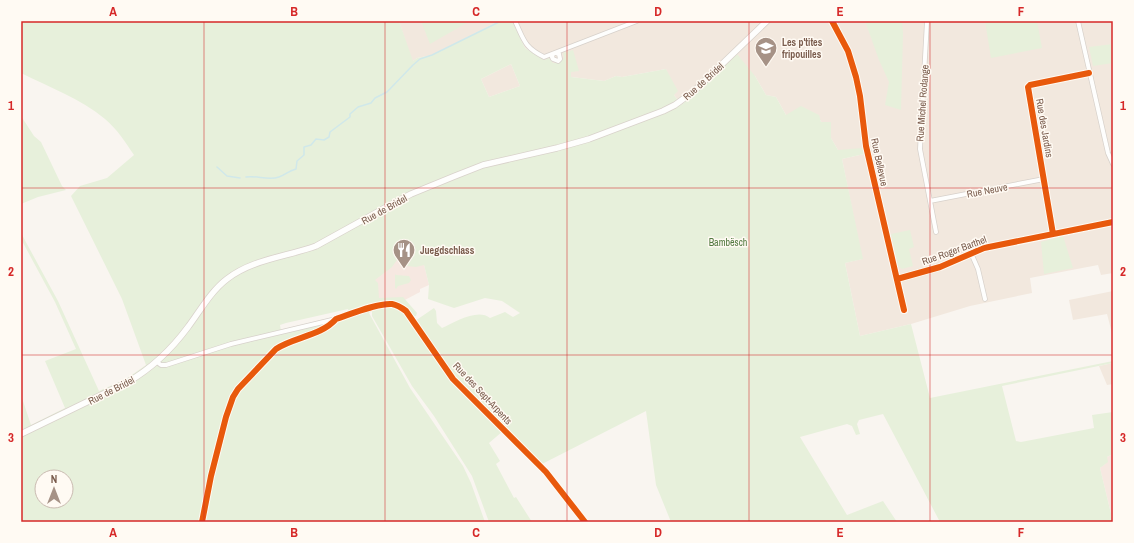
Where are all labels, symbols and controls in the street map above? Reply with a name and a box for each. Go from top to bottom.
text: A [109,3,117,20]
text: B [290,3,298,20]
text: C [472,3,480,20]
text: D [654,3,662,20]
text: E [836,3,844,20]
text: F [1018,3,1025,20]
school or university icon: Les p'tites fripouilles [753,35,779,68]
place label: Les p'tites fripouilles [782,36,823,61]
street label: Rue de Bridel [680,60,726,103]
street label: Rue Michel Rodange [913,64,932,142]
text: 1 [8,97,14,114]
text: 1 [1120,97,1126,114]
street label: Rue des Jardins [1033,98,1056,159]
street label: Rue Bellevue [868,137,891,188]
street label: Rue Neuve [966,180,1009,201]
street label: Rue de Bridel [359,192,409,227]
street label: Rue Roger Barthel [920,233,988,268]
park label: Bambësch [709,236,747,249]
restaurant icon: Juegdschlass [391,237,417,270]
place label: Juegdschlass [420,244,475,257]
text: 2 [8,263,14,280]
text: 2 [1120,263,1126,280]
street label: Rue des Sept-Arpents [450,359,515,427]
street label: Rue de Bridel [86,373,137,408]
text: 3 [8,429,14,446]
text: 3 [1120,429,1126,446]
north arrow [34,469,74,509]
text: N [51,472,57,486]
text: A [109,524,117,541]
text: B [290,524,298,541]
text: C [472,524,480,541]
text: D [654,524,662,541]
text: E [836,524,844,541]
text: F [1018,524,1025,541]

